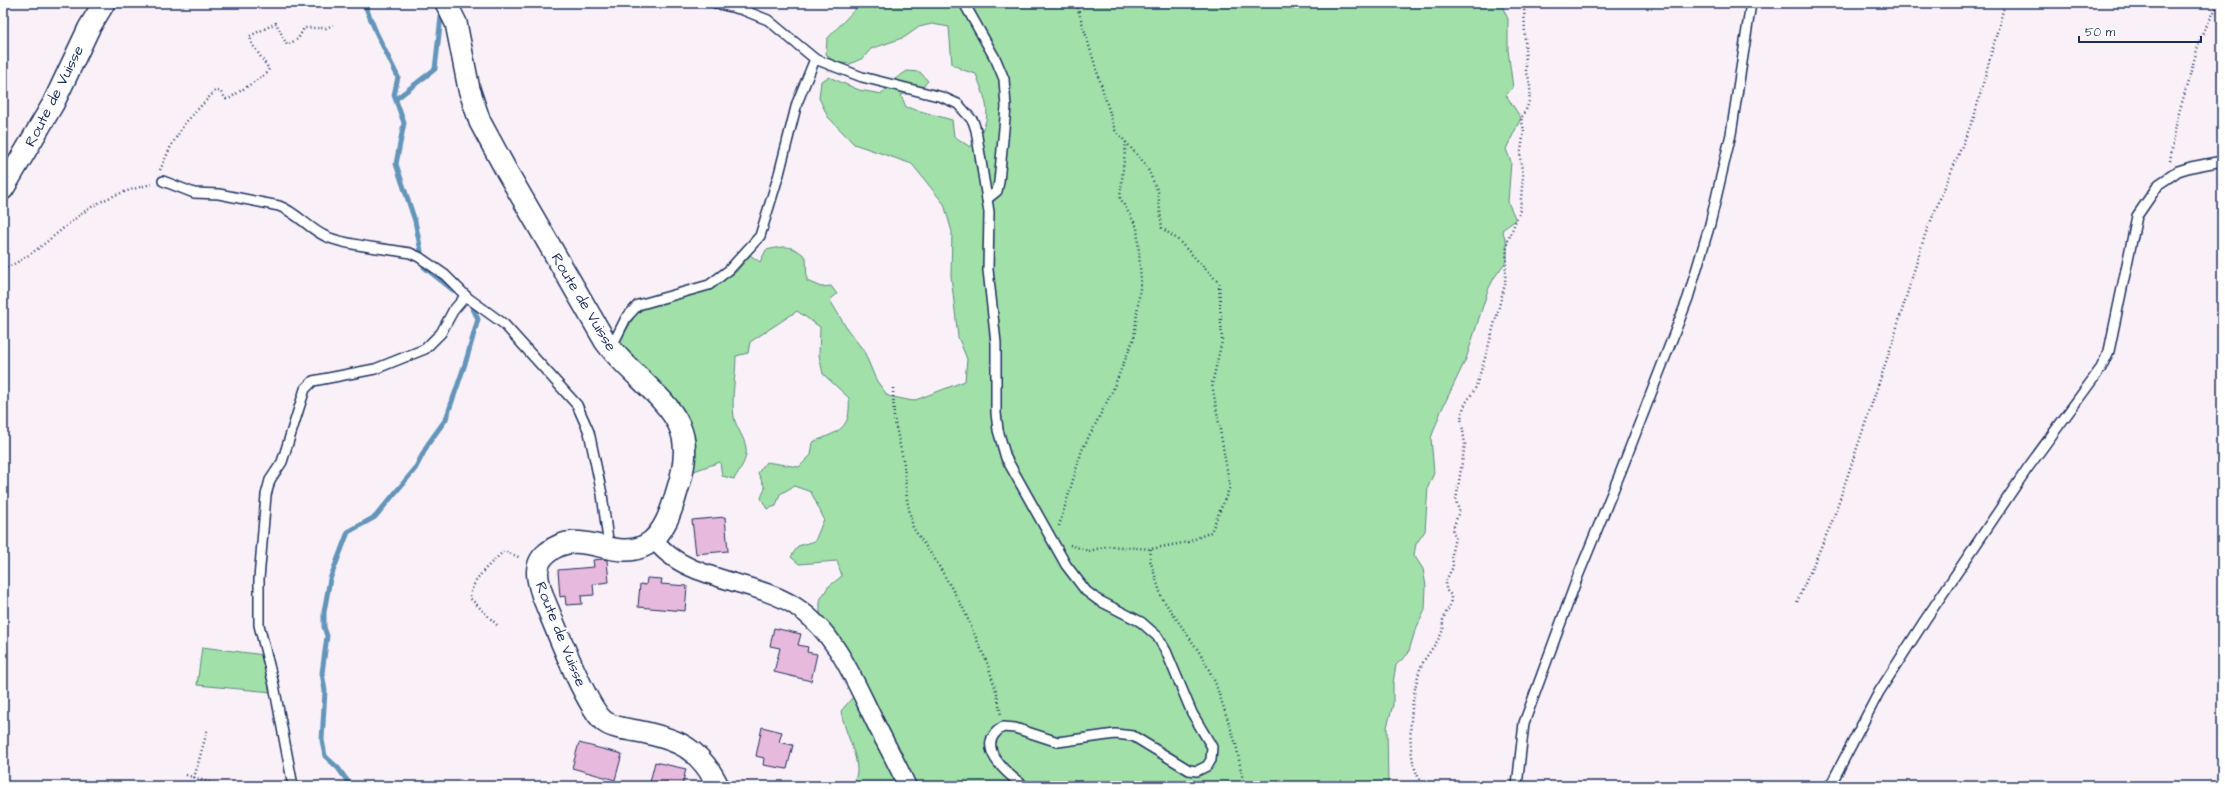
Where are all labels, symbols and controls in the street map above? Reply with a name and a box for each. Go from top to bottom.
scale bar [2079,18,2201,44]
text: 50 m [2085,24,2116,41]
street label: Route de Vuisse [20,42,89,151]
street label: Route de Vuisse [546,249,621,355]
street label: Route de Vuisse [530,579,591,690]

